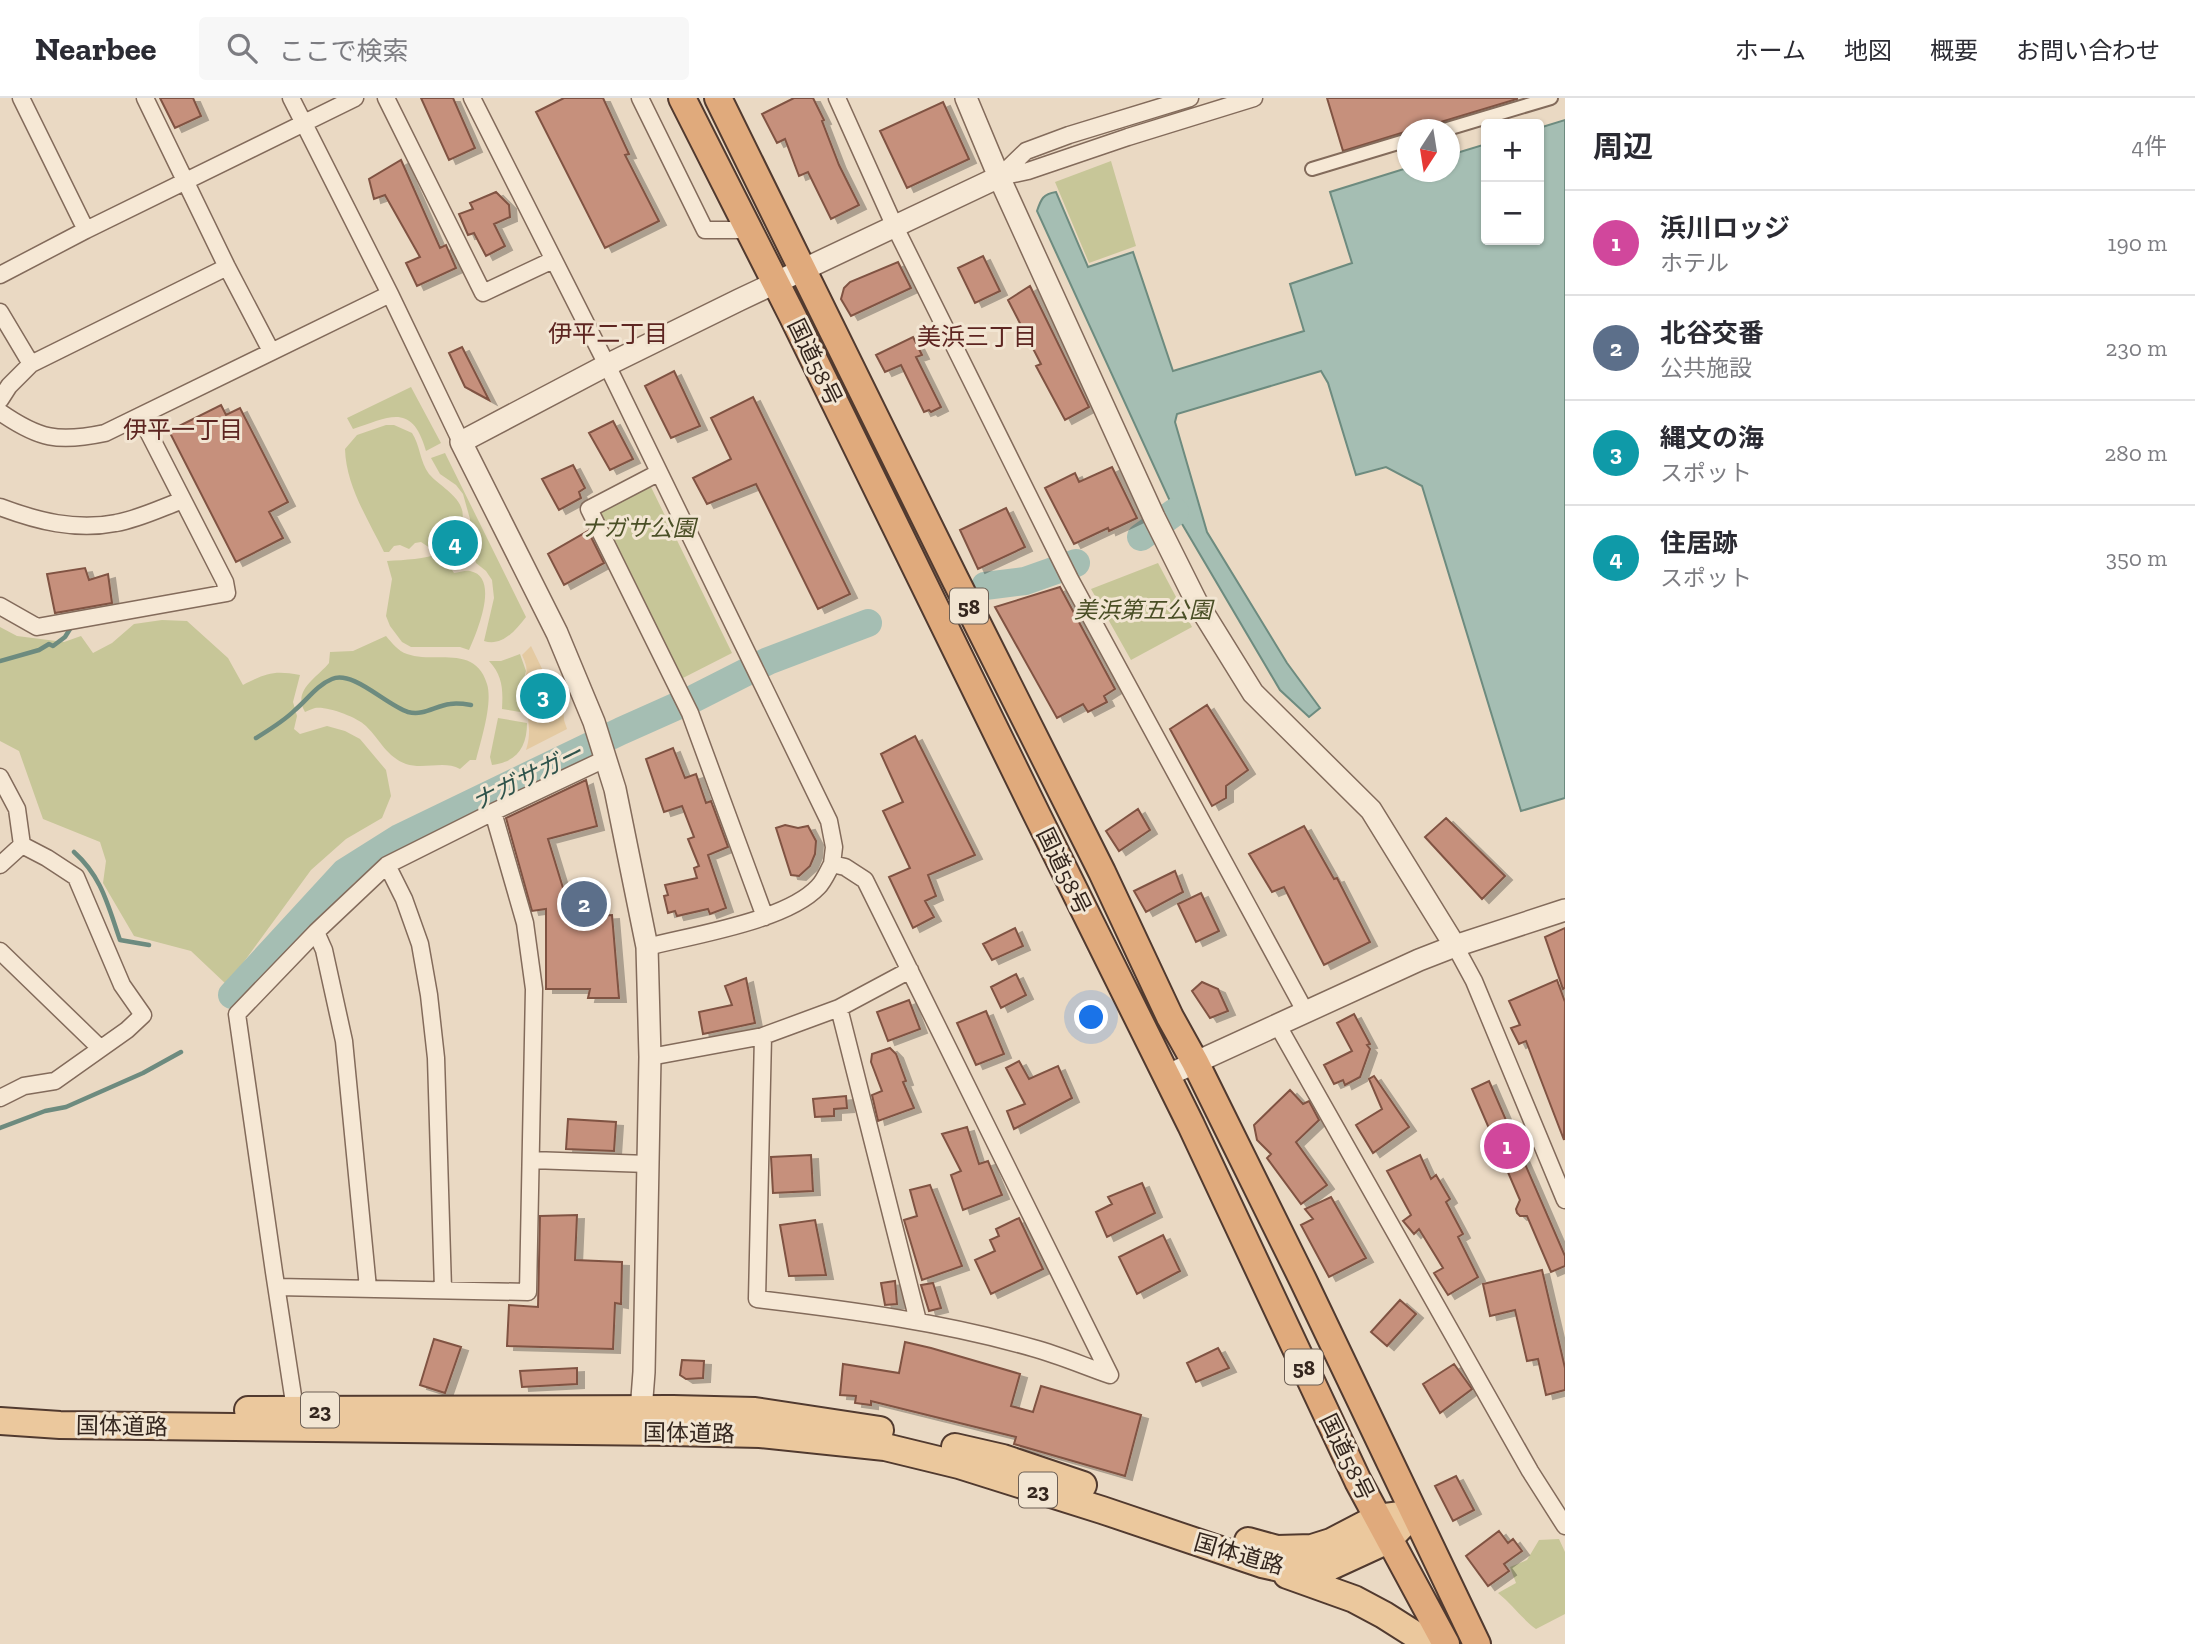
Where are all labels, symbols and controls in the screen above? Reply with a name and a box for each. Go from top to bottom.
search box [199,17,689,80]
text: Nearbee [35,29,157,68]
icon: search [223,29,261,67]
text: ここで検索 [279,35,409,67]
text: ホーム [1735,36,1806,65]
text: 地図 [1844,36,1892,65]
text: 概要 [1930,36,1978,65]
text: お問い合わせ [2016,36,2160,65]
north arrow [1397,119,1460,182]
map controls [1481,119,1544,245]
button: + [1481,119,1544,182]
text: 周辺 [1593,129,1653,165]
text: 4件 [2132,132,2167,160]
button: − [1481,182,1544,245]
text: 浜川ロッジ [1660,212,1790,244]
text: 1 [1611,229,1621,257]
text: 190 m [2108,229,2167,257]
text: ホテル [1660,249,1729,277]
street label: 国道58号 [782,314,848,410]
text: 北谷交番 [1660,317,1764,349]
district label: 伊平二丁目 [548,319,668,348]
district label: 美浜三丁目 [917,322,1037,351]
text: 2 [1610,334,1622,362]
text: 230 m [2106,334,2167,362]
text: 公共施設 [1660,354,1752,382]
district label: 伊平一丁目 [123,415,243,444]
text: 縄文の海 [1660,422,1764,454]
text: 3 [1610,439,1622,467]
text: 280 m [2104,439,2167,467]
text: スポット [1660,459,1752,487]
park label: ナガサ公園 [581,514,699,542]
pin: 4 [432,517,478,569]
text: 住居跡 [1660,527,1738,559]
text: 4 [1609,544,1623,572]
text: 350 m [2106,544,2167,572]
text: スポット [1660,564,1752,592]
road number: 58 [950,588,988,624]
park label: 美浜第五公園 [1074,596,1215,624]
pin: 3 [520,670,566,722]
water label: ナガサガー [467,737,588,816]
street label: 国道58号 [1031,823,1097,919]
pin: 2 [561,878,607,930]
your location [1074,1000,1108,1034]
pin: 1 [1484,1120,1530,1172]
road number: 58 [1285,1350,1323,1384]
road number: 23 [301,1392,339,1428]
street label: 国道58号 [1314,1409,1380,1505]
street label: 国体道路 [76,1411,168,1441]
street label: 国体道路 [643,1418,735,1448]
road number: 23 [1019,1472,1057,1508]
street label: 国体道路 [1191,1528,1287,1580]

